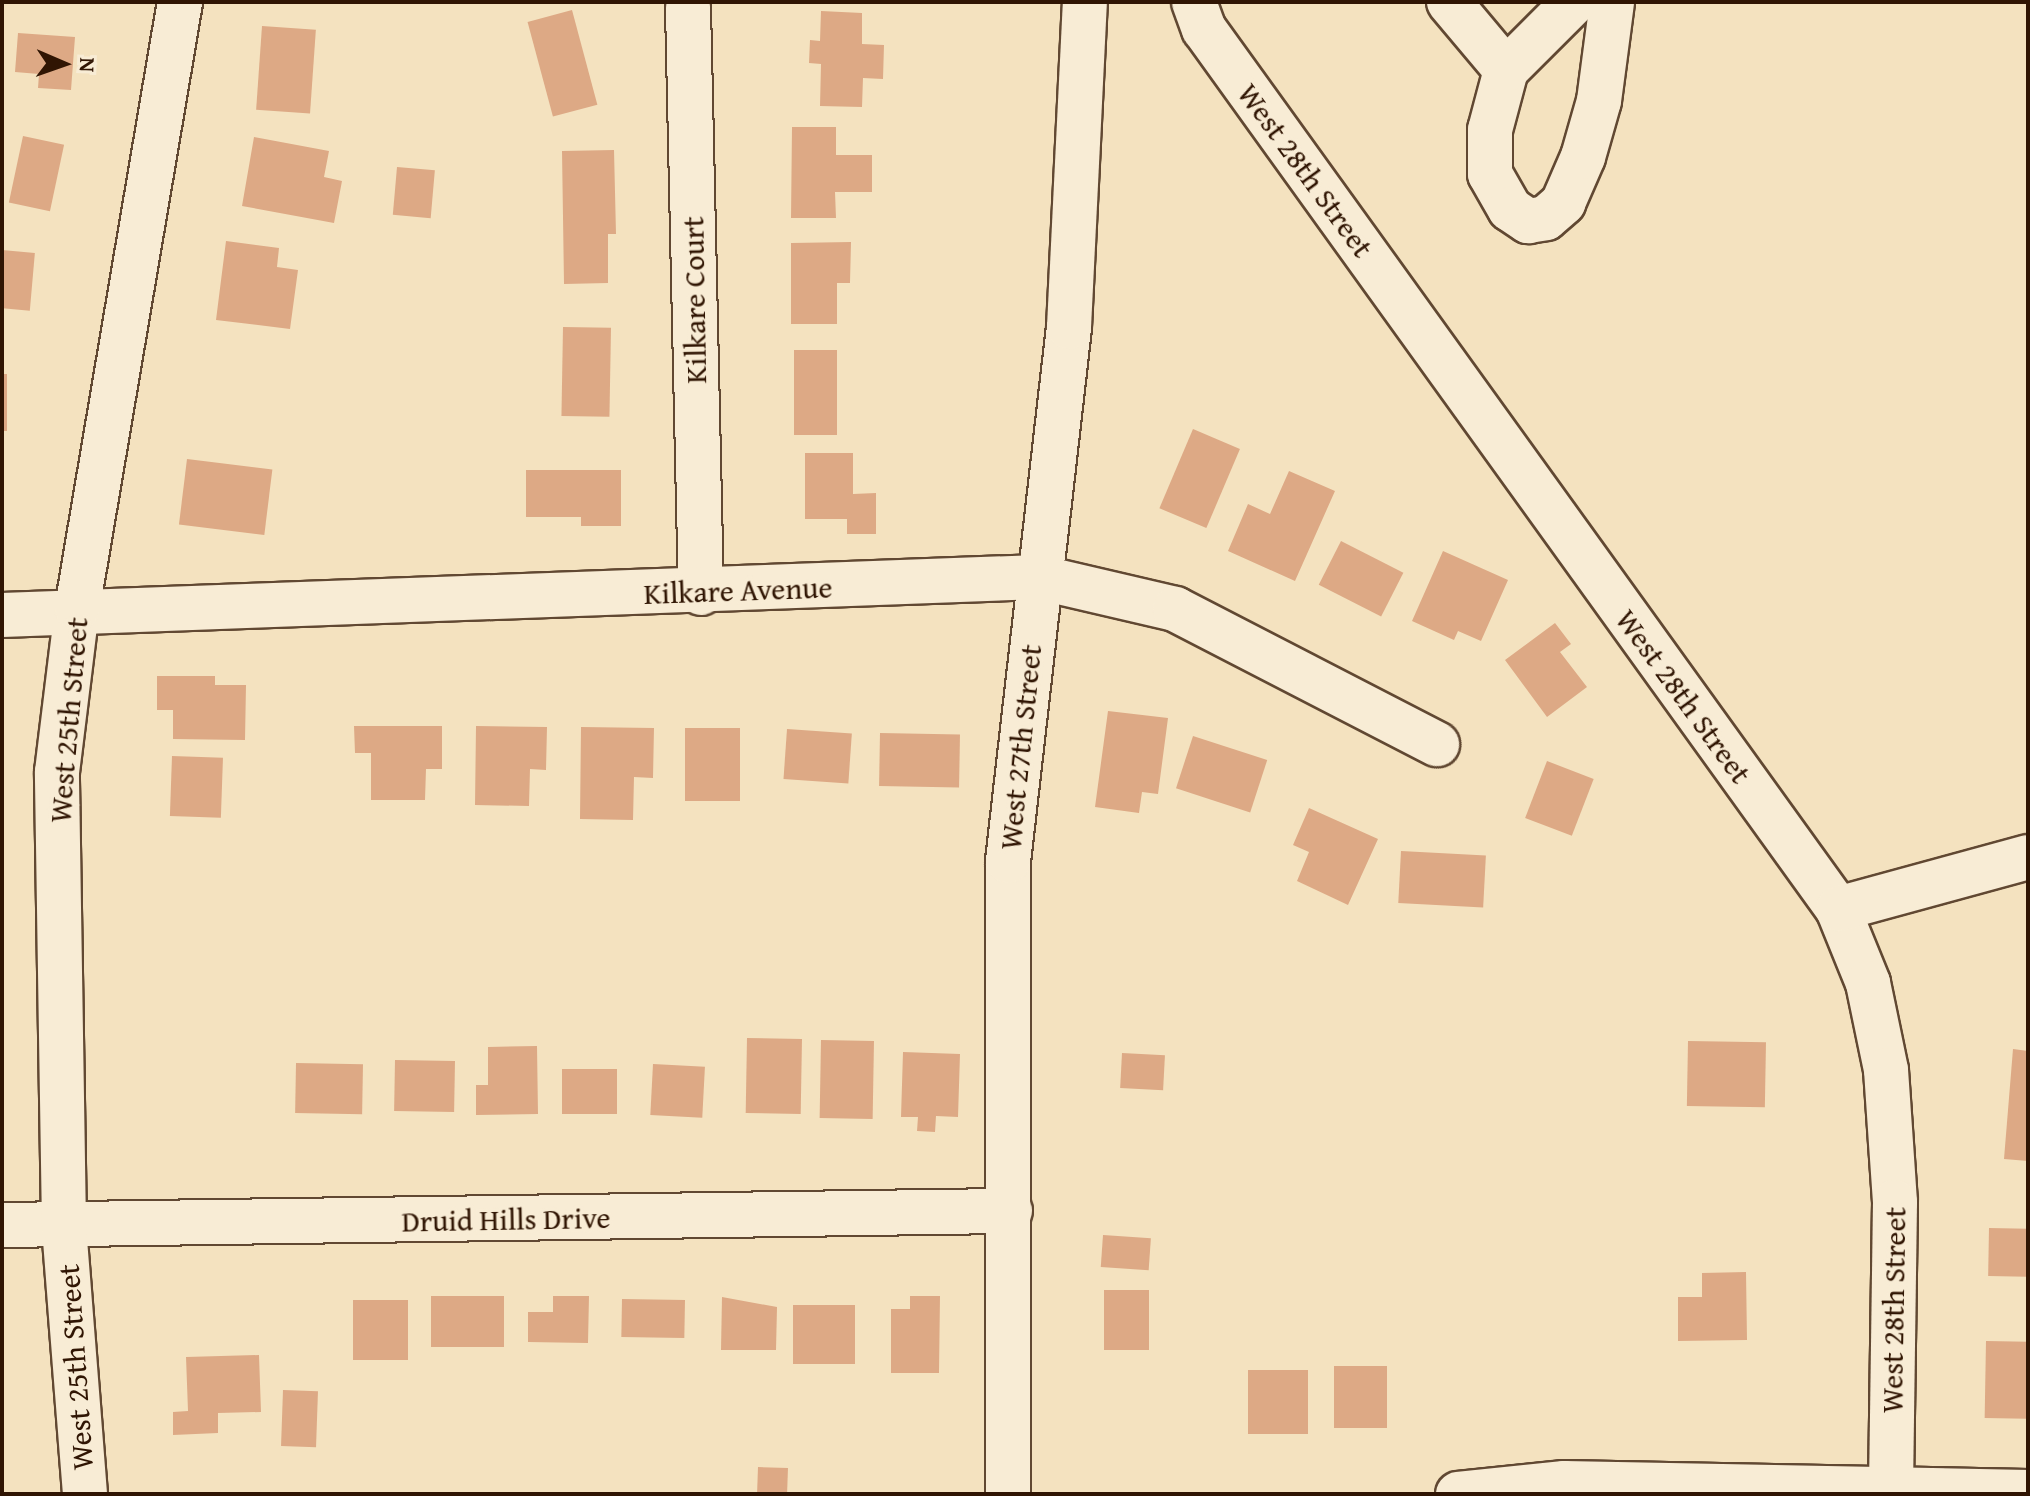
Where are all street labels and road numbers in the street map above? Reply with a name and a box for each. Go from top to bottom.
street label: West 28th Street [1231,76,1381,264]
street label: Kilkare Court [675,216,713,384]
street label: Kilkare Avenue [643,569,833,611]
street label: West 28th Street [1609,602,1759,790]
street label: West 25th Street [41,616,95,824]
street label: West 27th Street [991,643,1049,851]
street label: Druid Hills Drive [401,1199,611,1239]
street label: West 28th Street [1873,1207,1913,1413]
street label: West 25th Street [50,1263,100,1471]

